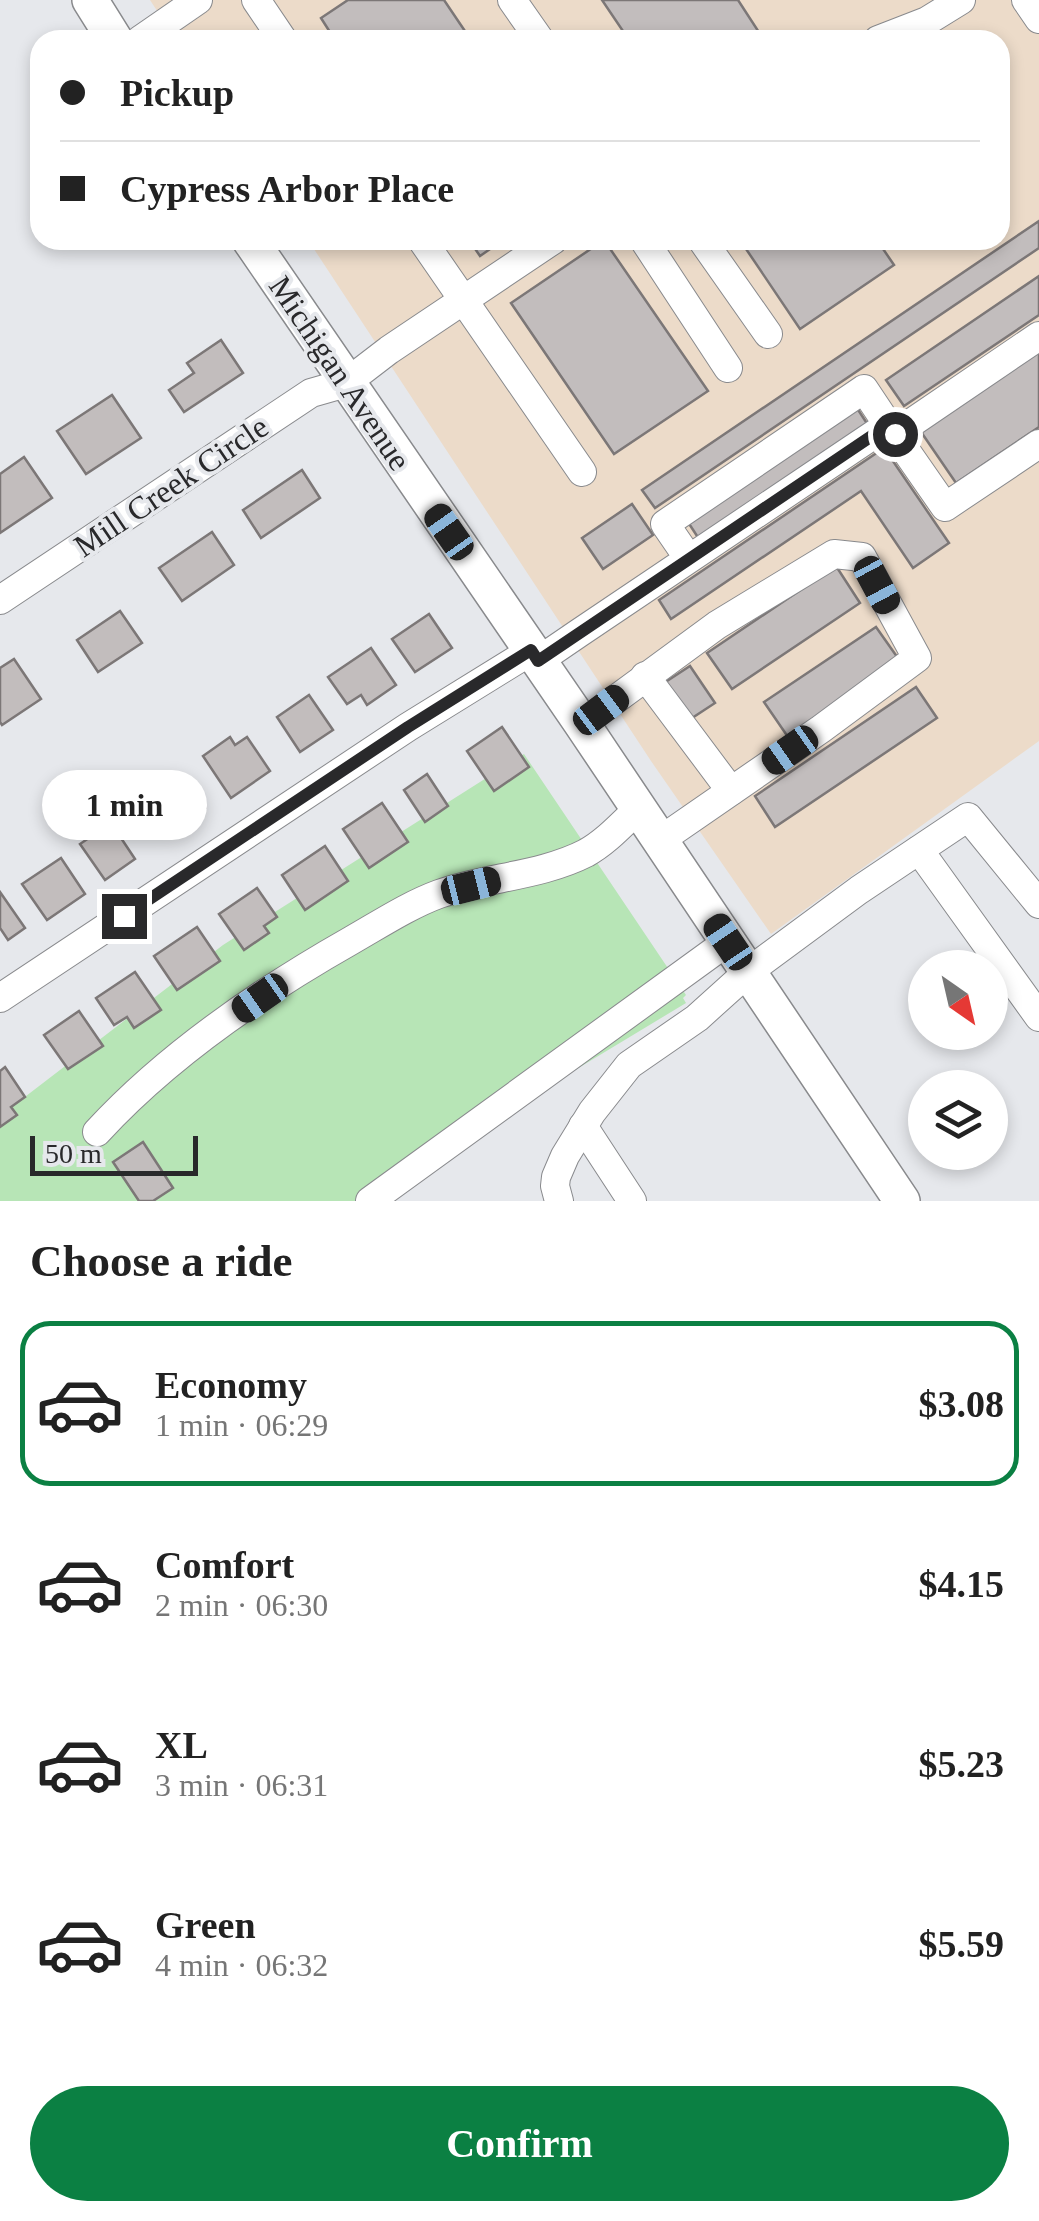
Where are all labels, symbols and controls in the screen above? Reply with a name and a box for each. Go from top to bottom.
text: Pickup [120,72,234,114]
text: Cypress Arbor Place [120,168,454,210]
street label: Michigan Avenue [262,269,418,477]
street label: Mill Creek Circle [67,408,275,564]
route start [873,412,918,457]
car [420,499,478,565]
car [850,551,904,619]
car [568,680,634,740]
car [757,721,823,779]
callout: 1 min [42,771,206,841]
text: 1 min [86,787,163,823]
car [438,864,504,908]
route end [102,894,147,939]
car [699,909,757,975]
north arrow [908,950,1008,1050]
map controls [908,950,1008,1170]
car [227,969,293,1027]
button: layers [908,1070,1008,1170]
scale bar [30,1131,198,1176]
text: 50 m [45,1138,102,1169]
text: Choose a ride [30,1236,293,1286]
icon: car [35,1359,125,1449]
text: Economy [155,1364,307,1406]
text: $3.08 [919,1383,1004,1425]
text: 1 min · 06:29 [155,1407,328,1443]
icon: car [35,1539,125,1629]
text: Comfort [155,1544,294,1586]
text: $4.15 [919,1563,1004,1605]
text: 2 min · 06:30 [155,1587,328,1623]
icon: car [35,1719,125,1809]
text: XL [155,1724,208,1766]
text: $5.23 [919,1743,1004,1785]
text: 3 min · 06:31 [155,1767,328,1803]
icon: car [35,1899,125,1989]
text: Green [155,1904,256,1946]
text: $5.59 [919,1923,1004,1965]
text: 4 min · 06:32 [155,1947,328,1983]
button: Confirm [30,2086,1009,2201]

